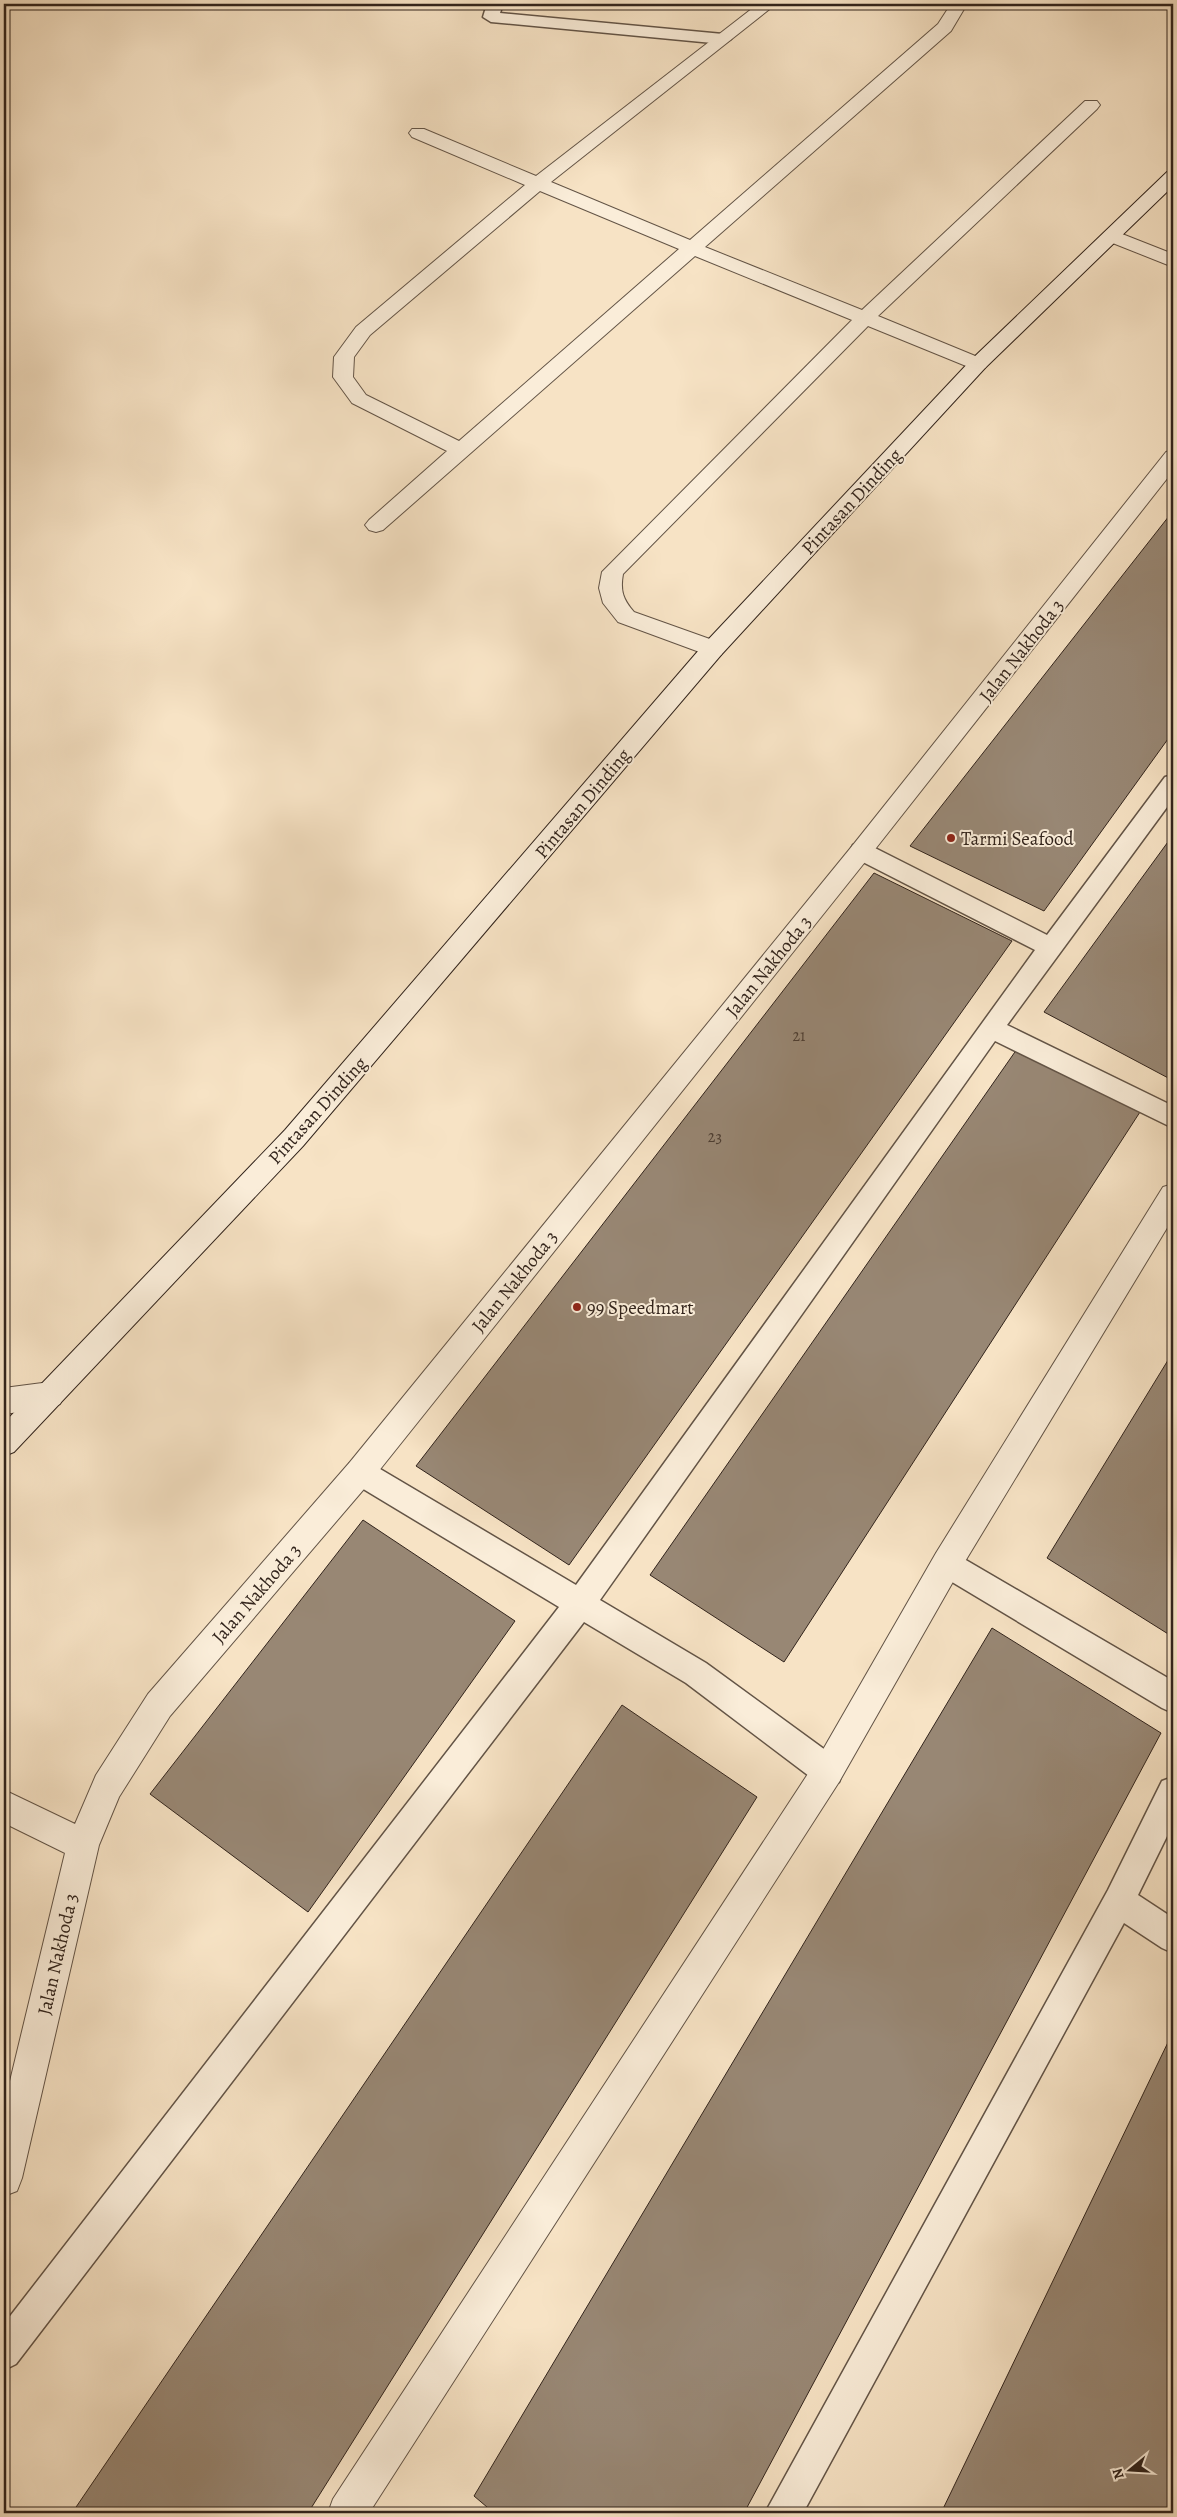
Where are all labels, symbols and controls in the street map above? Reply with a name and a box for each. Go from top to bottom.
street label: Pintasan Dinding [796,443,908,560]
street label: Jalan Nakhoda 3 [973,594,1070,708]
street label: Pintasan Dinding [529,743,637,864]
place label: Tarmi Seafood [961,826,1074,852]
marker: Tarmi Seafood [945,832,957,844]
street label: Jalan Nakhoda 3 [720,910,818,1023]
house number: 21 [792,1025,806,1047]
street label: Pintasan Dinding [262,1051,373,1170]
house number: 23 [708,1126,722,1148]
street label: Jalan Nakhoda 3 [466,1225,564,1338]
place label: 99 Speedmart [587,1295,694,1321]
marker: 99 Speedmart [571,1301,583,1313]
street label: Jalan Nakhoda 3 [206,1538,307,1649]
street label: Jalan Nakhoda 3 [31,1891,85,2018]
north arrow [1104,2444,1154,2494]
text: N [1108,2466,1129,2482]

